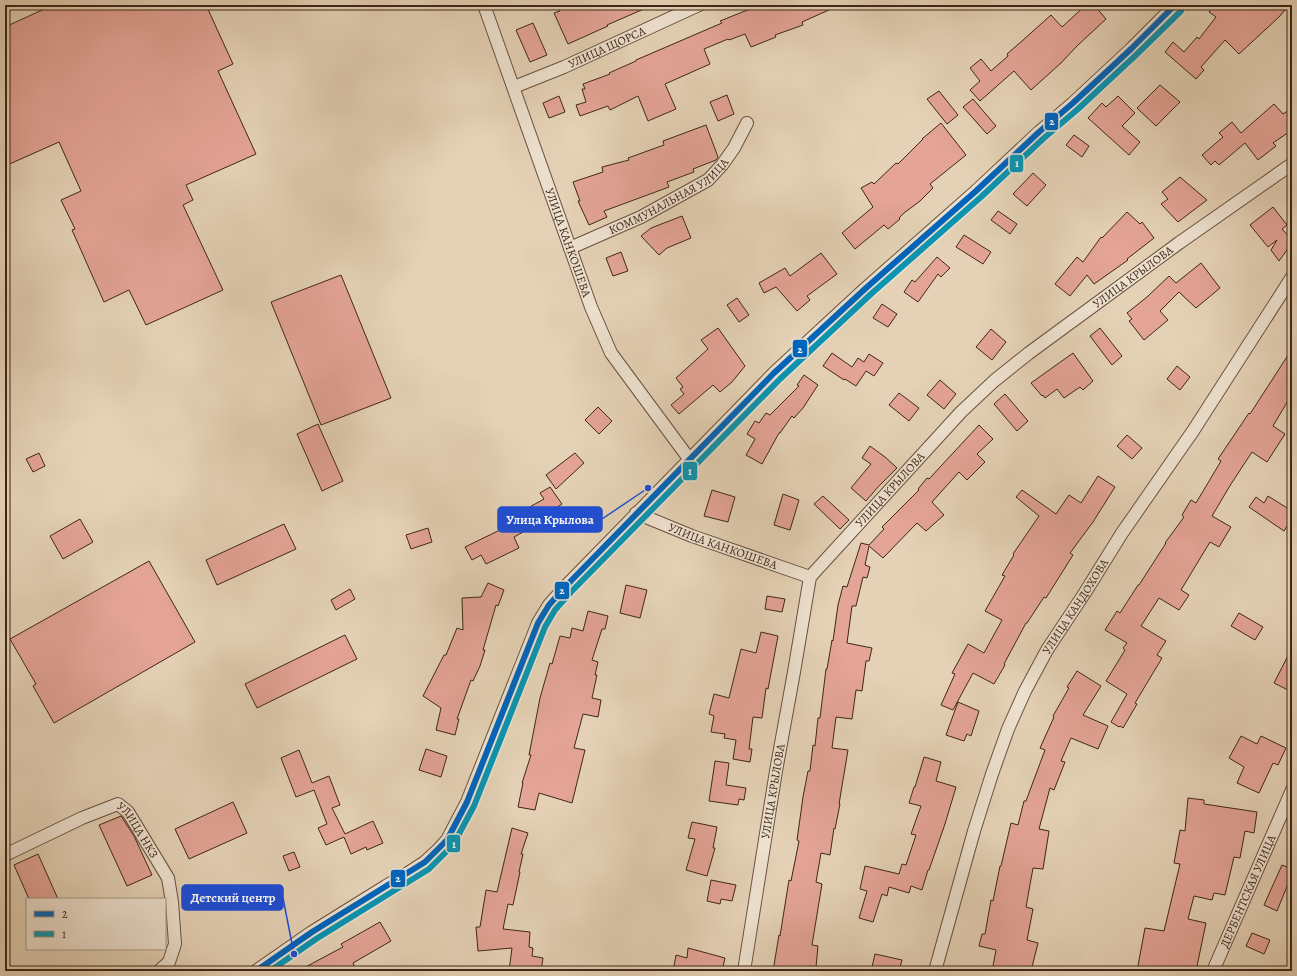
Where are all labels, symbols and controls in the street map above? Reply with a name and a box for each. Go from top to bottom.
street label: УЛИЦА ЩОРСА [566,22,649,72]
line badge: 2 [1044,112,1059,131]
text: 2 [1049,114,1055,129]
street label: КОММУНАЛЬНАЯ УЛИЦА [606,154,733,238]
line badge: 1 [1009,154,1024,173]
text: 1 [1015,156,1019,171]
street label: УЛИЦА КАНКОШЕВА [541,186,595,300]
street label: УЛИЦА КРЫЛОВА [1089,241,1177,312]
line badge: 2 [792,339,808,358]
text: 2 [797,342,803,357]
street label: УЛИЦА КРЫЛОВА [852,448,929,530]
line badge: 1 [682,461,698,481]
text: 1 [688,464,692,479]
callout: Улица Крылова [498,507,602,532]
text: Улица Крылова [506,511,595,528]
street label: УЛИЦА КАНКОШЕВА [666,519,780,573]
street label: УЛИЦА КАНДОХОВА [1038,555,1113,657]
line badge: 2 [554,581,570,600]
text: 2 [559,583,565,598]
street label: УЛИЦА КРЫЛОВА [757,742,789,840]
street label: УЛИЦА НКЗ [114,798,162,861]
street label: ДЕРБЕНТСКАЯ УЛИЦА [1216,831,1280,950]
line badge: 1 [446,834,461,853]
text: 1 [452,837,456,852]
line badge: 2 [390,869,406,888]
text: 2 [395,871,401,886]
callout: Детский центр [182,885,283,910]
text: Детский центр [190,889,276,906]
legend [26,898,166,950]
text: 2 [62,906,68,922]
text: 1 [62,926,66,942]

